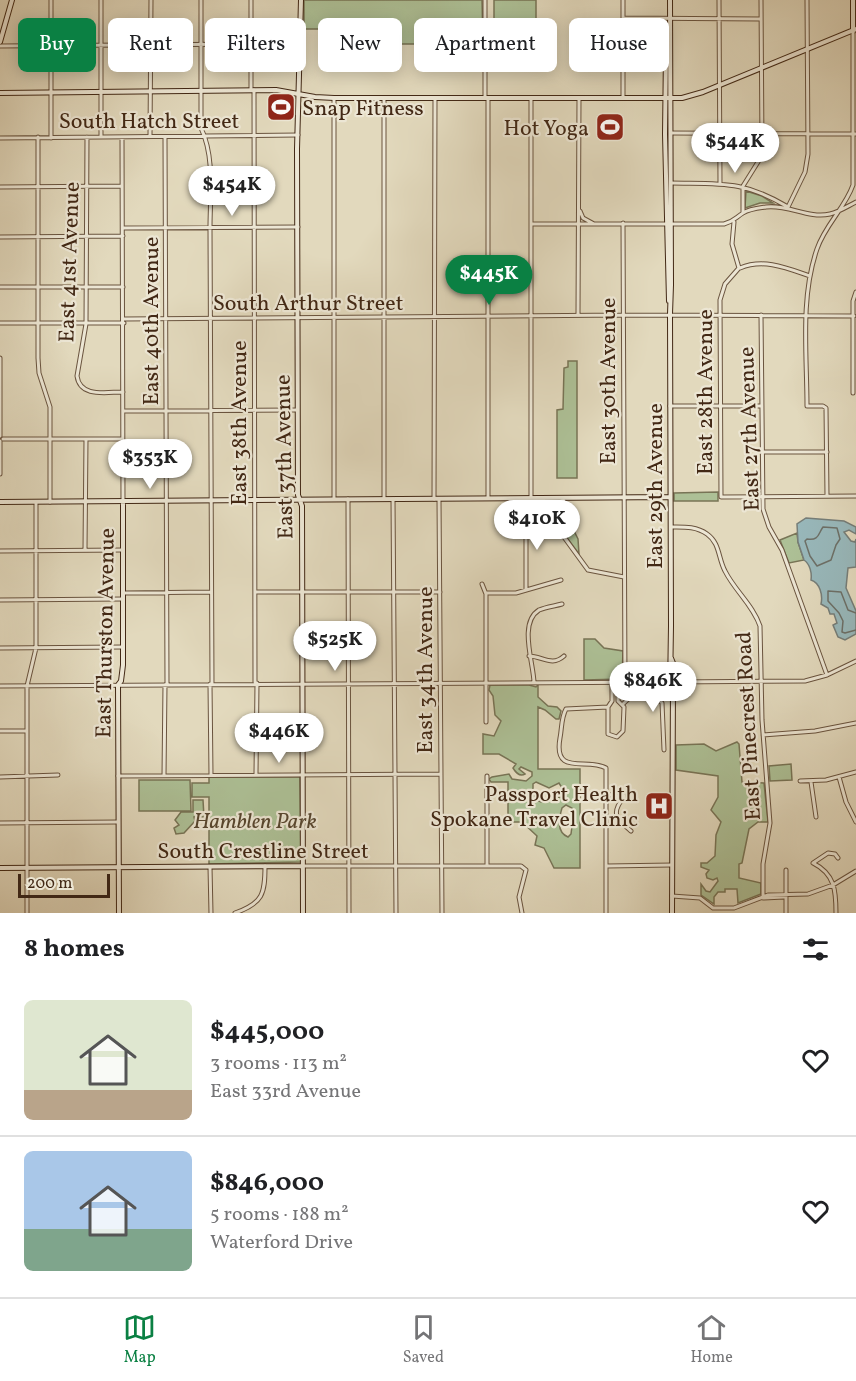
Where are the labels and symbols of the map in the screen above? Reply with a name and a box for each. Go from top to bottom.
sports icon: Snap Fitness [265,91,297,123]
place label: Snap Fitness [302,94,424,125]
street label: South Hatch Street [59,107,240,138]
sports icon: Hot Yoga [594,111,626,143]
place label: Hot Yoga [503,114,589,145]
pin: $544K [693,123,777,174]
pin: $454K [190,166,274,217]
street label: East 41st Avenue [52,181,89,343]
street label: East 40th Avenue [137,237,168,405]
pin: $445K [447,255,531,306]
street label: South Arthur Street [213,289,404,320]
street label: East 30th Avenue [594,298,625,464]
street label: East 28th Avenue [691,309,722,475]
street label: East 38th Avenue [225,340,256,506]
street label: East 27th Avenue [732,346,769,512]
street label: East 37th Avenue [269,374,302,540]
street label: East 29th Avenue [641,403,672,569]
pin: $353K [108,439,192,490]
pin: $410K [495,500,579,551]
street label: East Thurston Avenue [89,528,124,738]
street label: East 34th Avenue [411,586,442,754]
pin: $525K [293,621,377,672]
street label: East Pinecrest Road [729,630,770,821]
pin: $846K [611,662,695,713]
pin: $446K [237,713,321,764]
place label: Passport Health Spokane Travel Clinic [430,780,638,836]
hospital icon: Passport Health Spokane Travel Clinic [643,790,675,822]
park label: Hamblen Park [193,807,317,838]
street label: South Crestline Street [157,837,369,868]
scale bar [18,871,110,898]

